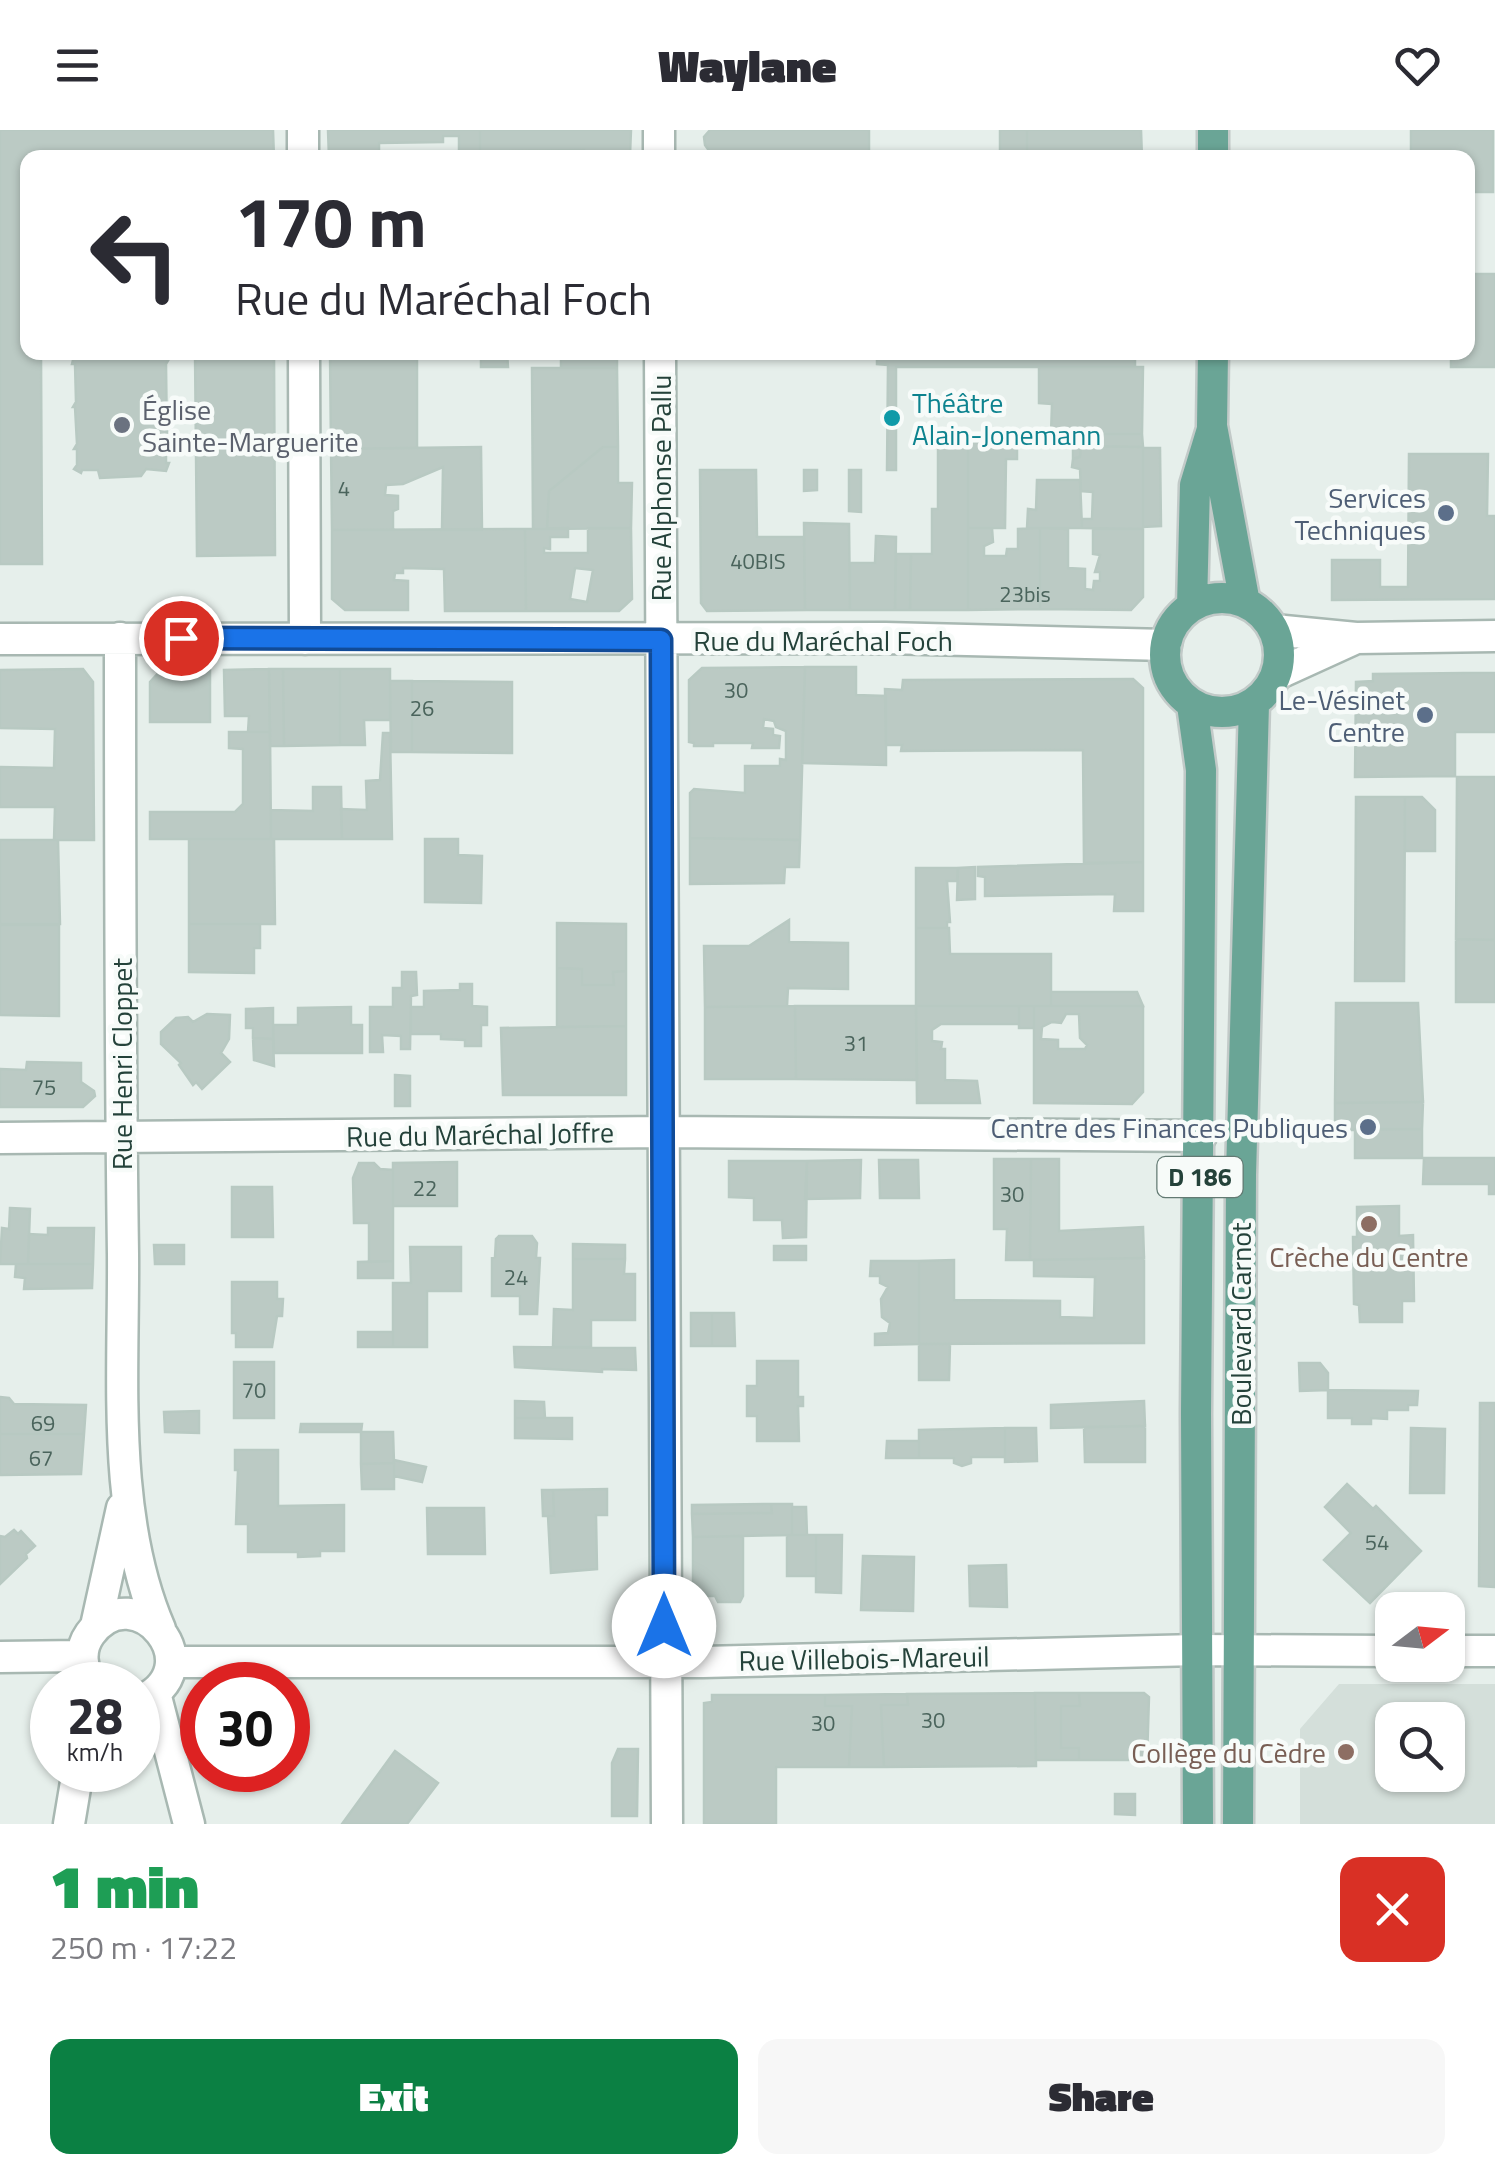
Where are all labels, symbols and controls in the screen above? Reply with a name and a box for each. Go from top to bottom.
text: Waylane [658,31,837,99]
icon: menu [50,38,105,93]
icon: heart [1390,38,1445,93]
text: 170 m [235,168,427,274]
icon: left [70,190,200,320]
text: Rue du Maréchal Foch [235,264,652,332]
street label: Rue Alphonse Pallu [639,375,682,601]
place label: Théâtre Alain-Jonemann [912,381,1101,456]
place label: Église Sainte-Marguerite [142,388,359,463]
marker: Théâtre Alain-Jonemann [881,407,903,429]
marker: Église Sainte-Marguerite [111,414,133,436]
house number: 4 [338,471,350,505]
place label: Services Techniques [1295,476,1426,551]
marker: Services Techniques [1435,502,1457,524]
house number: 40BIS [730,544,786,578]
house number: 23bis [999,577,1051,611]
pin [139,596,224,681]
icon: arrive [154,611,209,666]
street label: Rue du Maréchal Foch [693,619,953,662]
house number: 30 [724,673,748,707]
place label: Le-Vésinet Centre [1279,678,1405,753]
house number: 26 [410,691,434,725]
marker: Le-Vésinet Centre [1414,704,1436,726]
street label: Rue Henri Cloppet [100,958,143,1170]
house number: 31 [844,1026,868,1060]
house number: 75 [32,1070,56,1104]
place label: Centre des Finances Publiques [990,1106,1348,1149]
street label: Rue du Maréchal Joffre [346,1110,614,1158]
marker: Centre des Finances Publiques [1357,1116,1379,1138]
road number: D 186 [1158,1157,1242,1197]
house number: 22 [413,1171,437,1205]
house number: 30 [1000,1177,1024,1211]
marker: Crèche du Centre [1358,1213,1380,1235]
street label: Boulevard Carnot [1219,1222,1262,1426]
place label: Crèche du Centre [1269,1235,1469,1278]
house number: 24 [504,1260,528,1294]
house number: 70 [242,1373,266,1407]
house number: 69 [31,1406,55,1440]
house number: 67 [29,1441,53,1475]
house number: 54 [1365,1525,1389,1559]
position arrow [612,1574,716,1678]
north arrow [1375,1592,1465,1682]
map controls [1375,1592,1465,1792]
street label: Rue Villebois-Mareuil [738,1634,990,1682]
speed limit sign: 30 [180,1662,310,1792]
text: 28 [67,1677,123,1753]
button: search [1375,1702,1465,1792]
house number: 30 [921,1703,945,1737]
house number: 30 [811,1706,835,1740]
place label: Collège du Cèdre [1131,1731,1326,1774]
text: km/h [67,1733,123,1771]
marker: Collège du Cèdre [1335,1741,1357,1763]
text: 1 min [50,1840,199,1931]
button: close [1340,1857,1445,1962]
text: 250 m · 17:22 [50,1923,237,1971]
button: Exit [50,2039,738,2154]
button: Share [758,2039,1445,2154]

